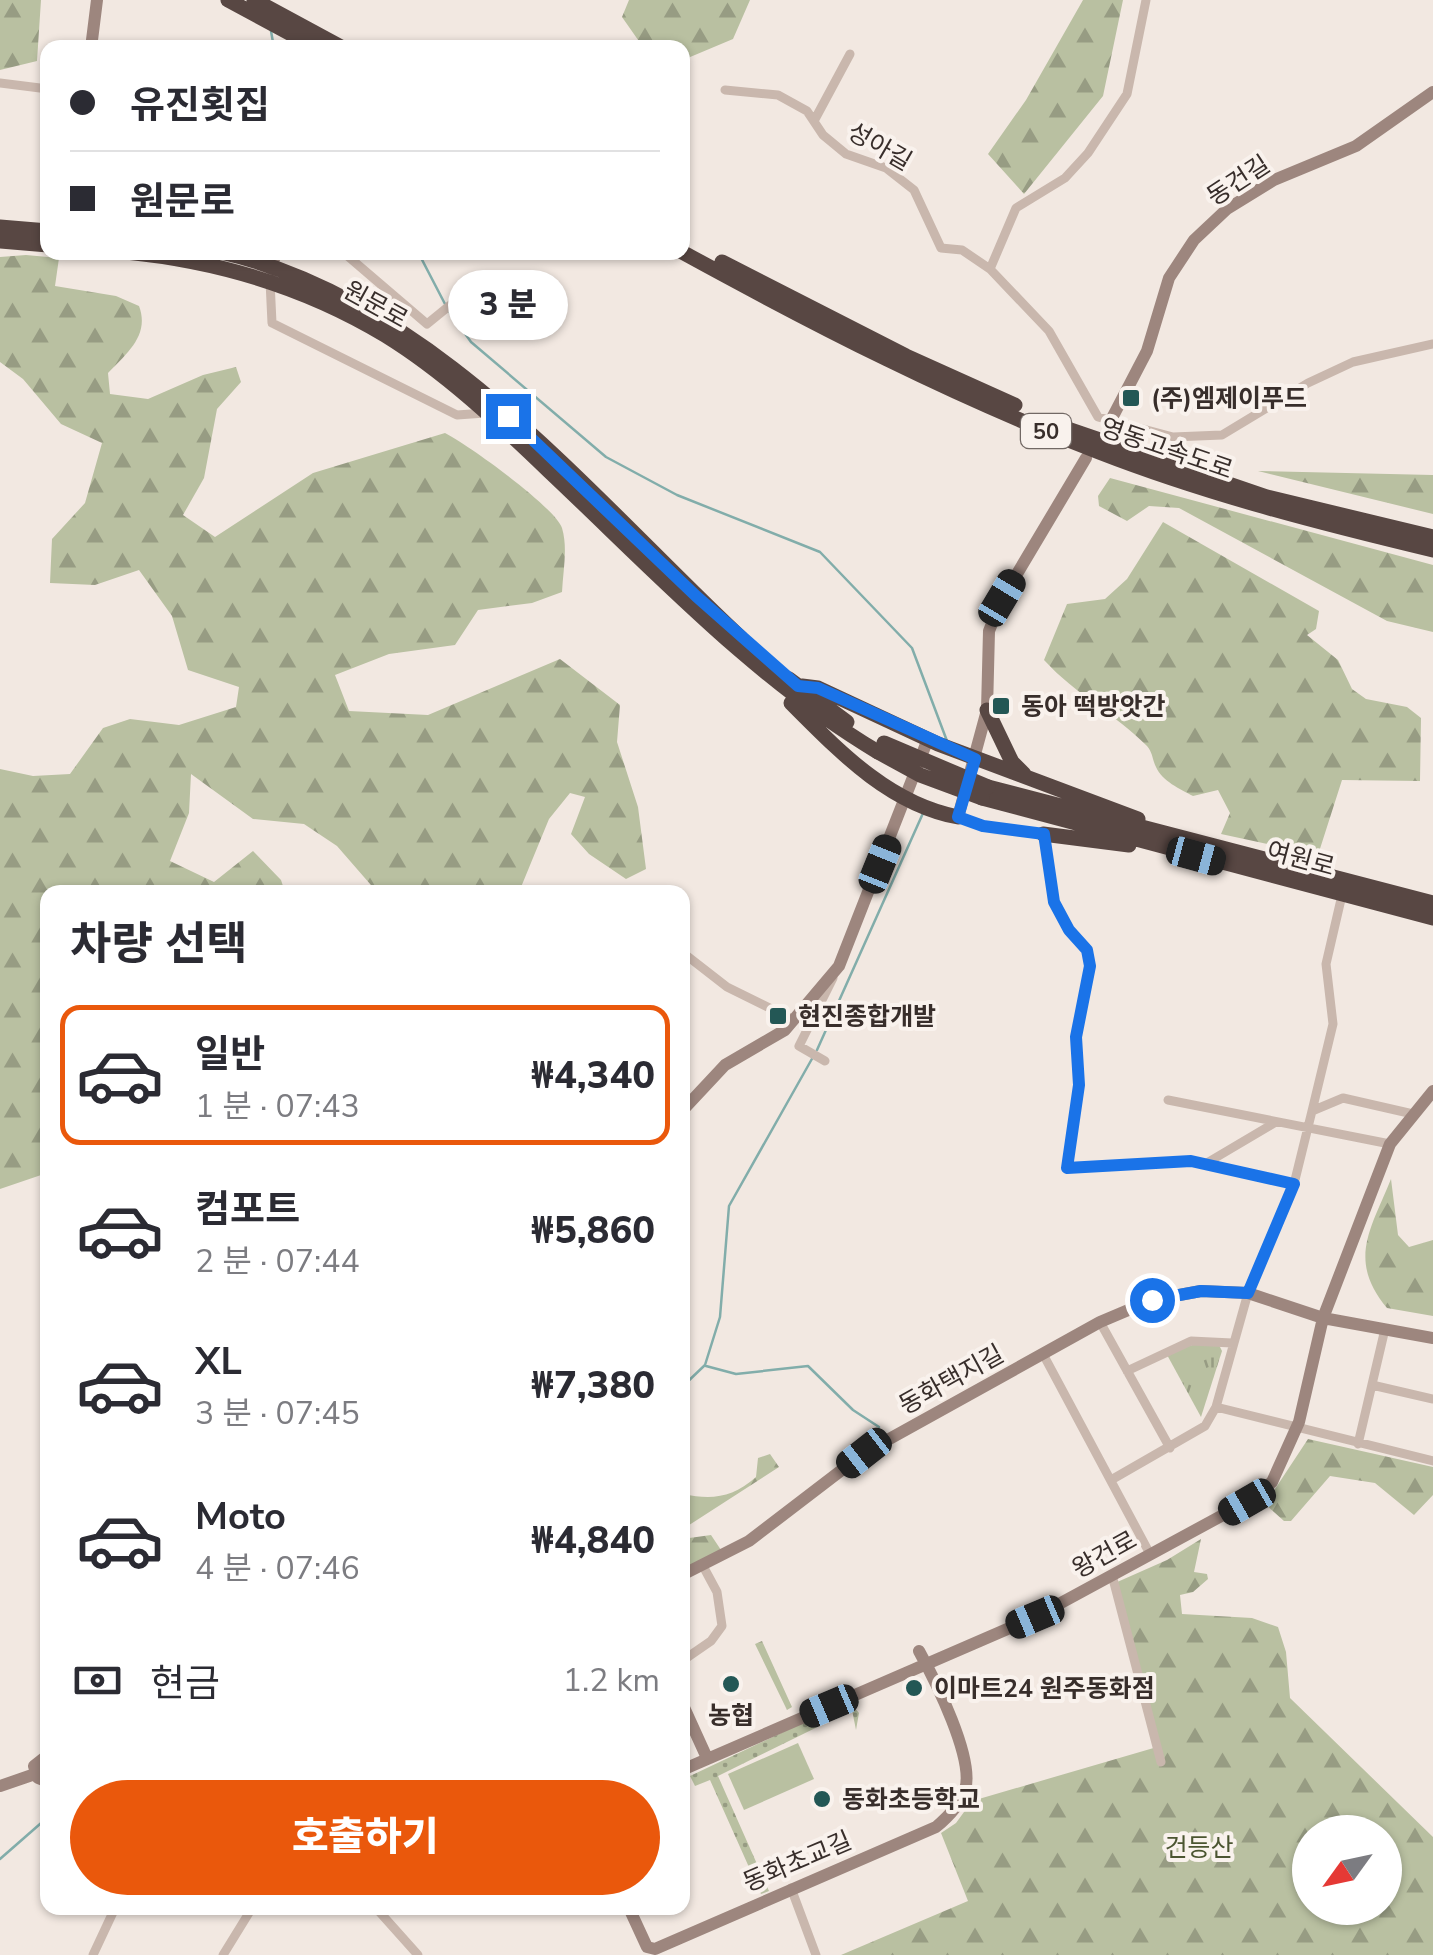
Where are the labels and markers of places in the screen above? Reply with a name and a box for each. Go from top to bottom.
place label: (주)엠제이푸드 [1151,382,1307,416]
marker: (주)엠제이푸드 [1120,387,1142,409]
place label: 동아 떡방앗간 [1021,690,1166,724]
marker: 동아 떡방앗간 [990,695,1012,717]
place label: 현진종합개발 [798,1000,936,1034]
marker: 현진종합개발 [767,1005,789,1027]
place label: 이마트24 원주동화점 [934,1672,1155,1706]
marker: 농협 [720,1673,742,1695]
marker: 이마트24 원주동화점 [903,1677,925,1699]
place label: 농협 [708,1699,754,1733]
place label: 동화초등학교 [842,1783,980,1817]
marker: 동화초등학교 [811,1788,833,1810]

